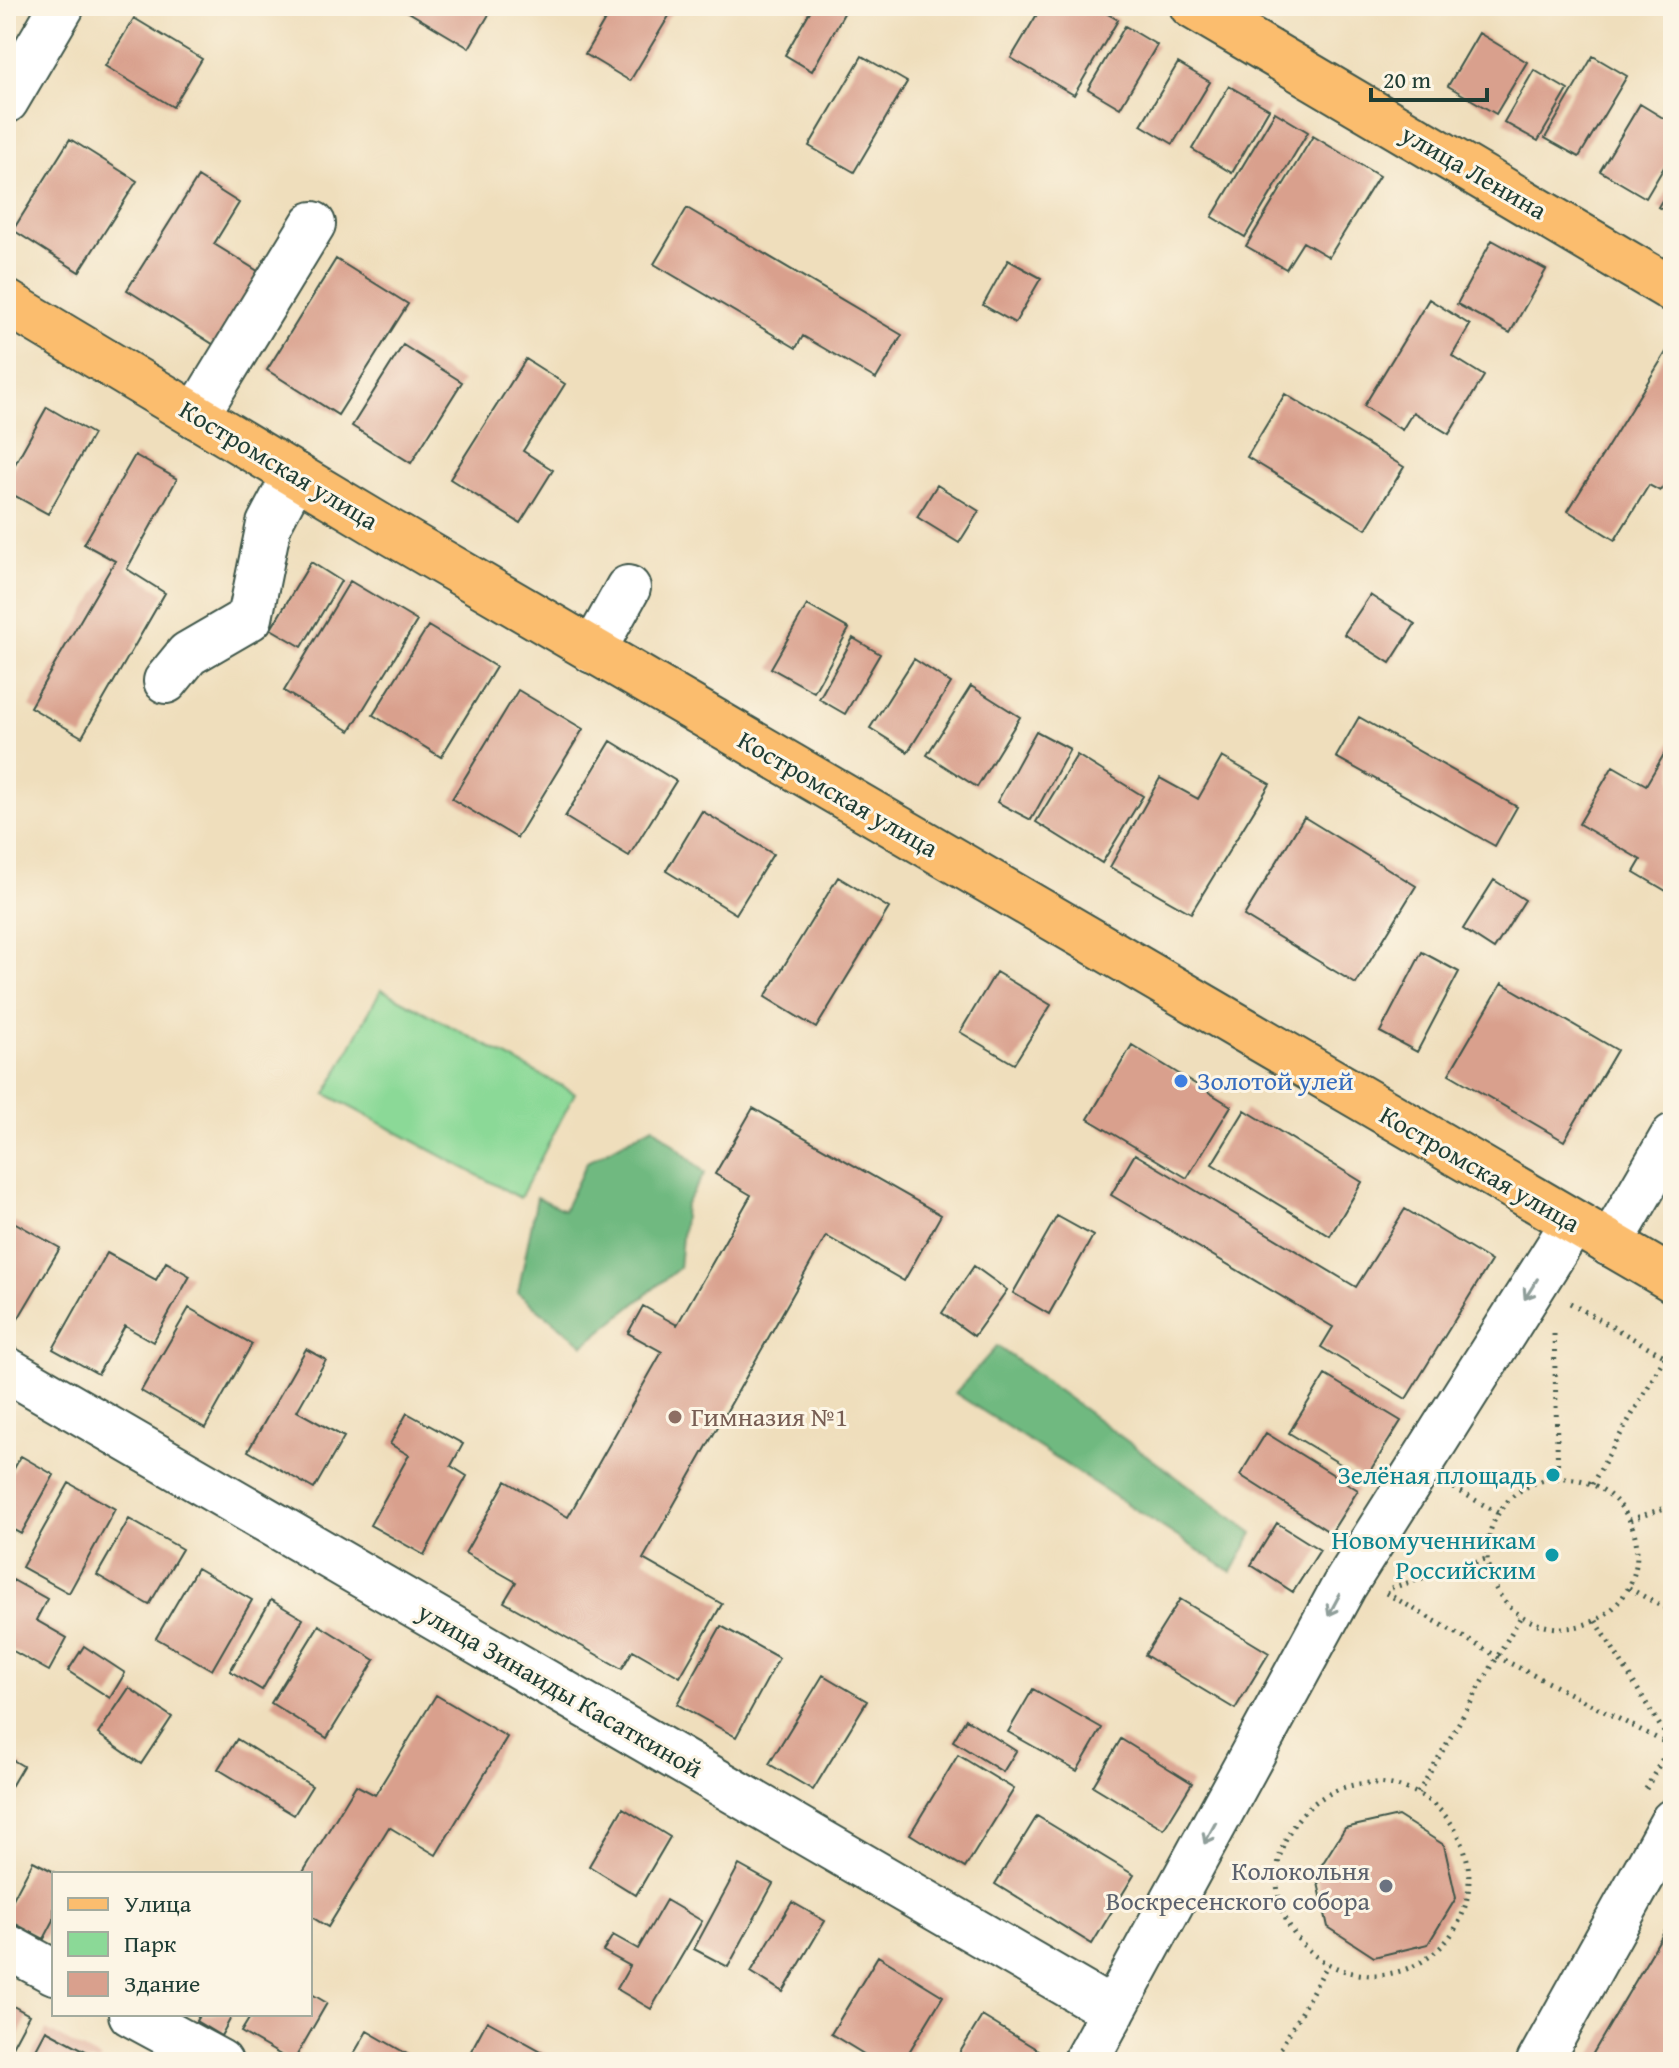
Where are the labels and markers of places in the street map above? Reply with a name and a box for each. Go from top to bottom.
place label: Золотой улей [1197,1061,1354,1100]
marker: Золотой улей [1172,1072,1190,1090]
place label: Гимназия №1 [691,1397,848,1436]
marker: Гимназия №1 [666,1408,684,1426]
place label: Зелёная площадь [1337,1455,1537,1494]
marker: Зелёная площадь [1544,1466,1562,1484]
place label: Новомученникам Российским [1331,1520,1536,1589]
marker: Новомученникам Российским [1543,1546,1561,1564]
place label: Колокольня Воскресенского собора [1106,1851,1371,1920]
marker: Колокольня Воскресенского собора [1377,1877,1395,1895]

